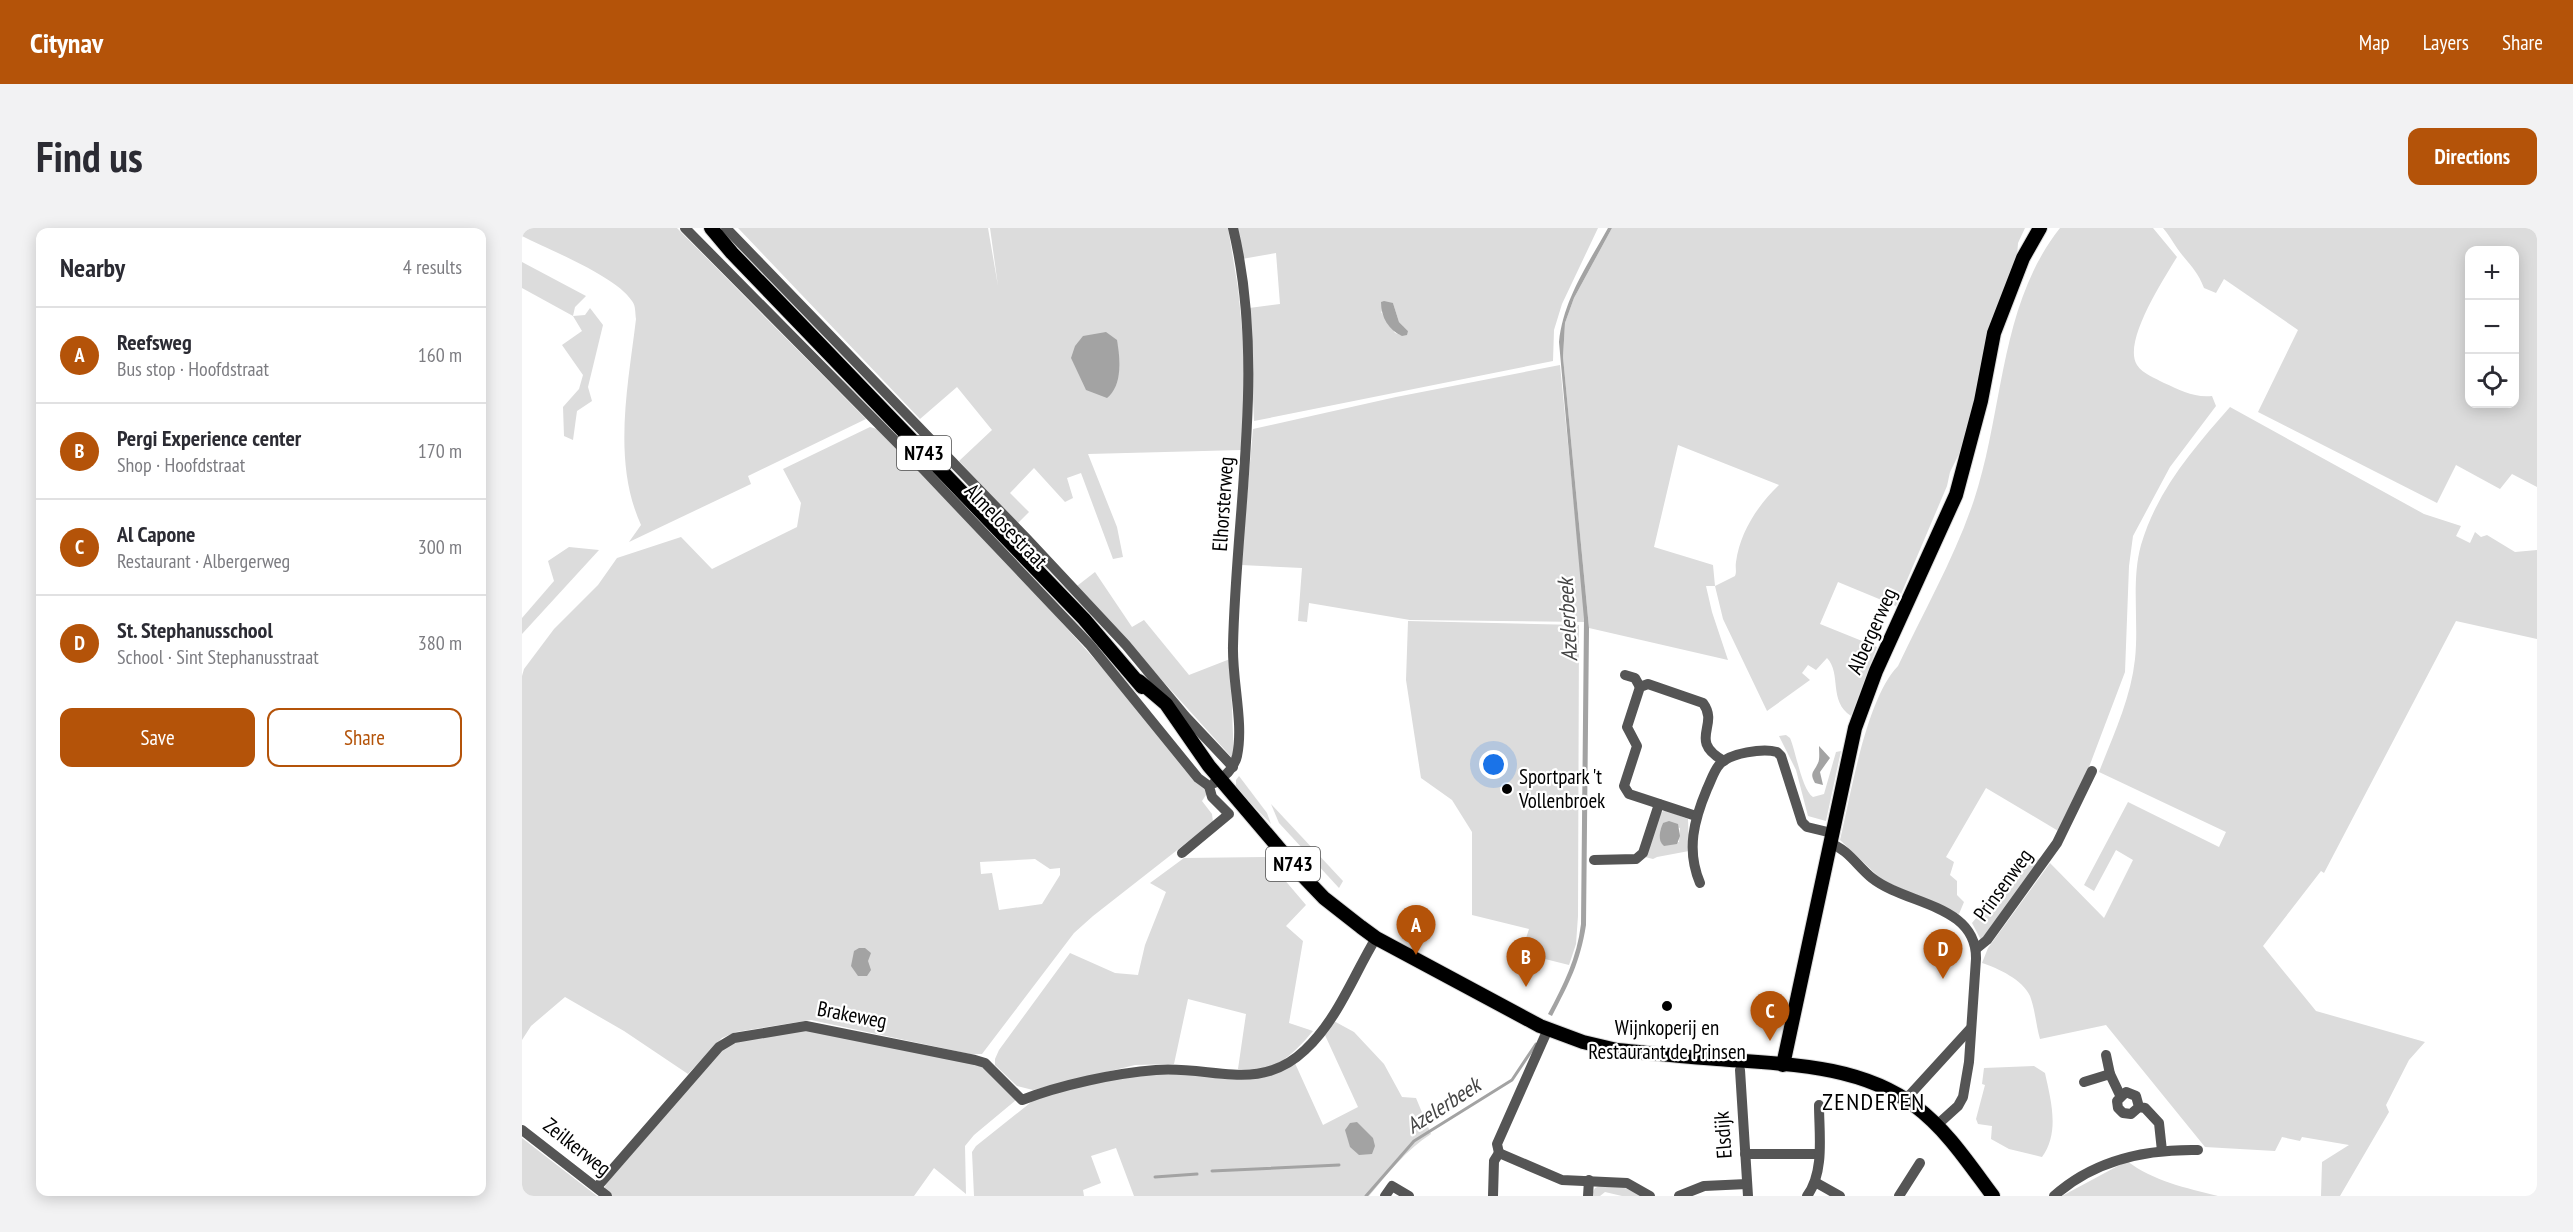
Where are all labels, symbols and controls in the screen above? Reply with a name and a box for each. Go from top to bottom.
text: Citynav [30,24,103,61]
text: Map [2359,29,2390,56]
text: Layers [2423,29,2469,56]
text: Share [2502,29,2543,56]
button: Directions [2408,128,2537,185]
text: Find us [36,129,143,184]
map controls [2465,246,2519,408]
button: + [2465,246,2519,300]
text: Nearby [60,251,125,284]
text: 4 results [403,254,462,280]
button: − [2465,300,2519,354]
text: Reefsweg [117,328,192,356]
text: A [74,342,85,368]
text: 160 m [418,342,462,368]
button: locate [2465,354,2519,408]
text: Bus stop · Hoofdstraat [117,356,269,382]
text: Pergi Experience center [117,424,301,452]
road number: N743 [897,436,951,470]
text: B [75,438,84,464]
text: 170 m [418,438,462,464]
text: Shop · Hoofdstraat [117,452,245,478]
street label: Elhorsterweg [1206,456,1239,552]
street label: Almelosestraat [959,477,1054,574]
text: Al Capone [117,520,196,548]
text: C [75,534,84,560]
text: 300 m [418,534,462,560]
text: Restaurant · Albergerweg [117,548,290,574]
water label: Azelerbeek [1551,575,1583,662]
street label: Albergerweg [1841,583,1903,678]
text: St. Stephanusschool [117,616,273,644]
text: D [74,630,85,656]
text: 380 m [418,630,462,656]
text: School · Sint Stephanusstraat [117,644,319,670]
button: Save [60,708,255,767]
button: Share [267,708,462,767]
your location [1479,750,1508,779]
place label: Sportpark 't Vollenbroek [1518,763,1605,814]
marker: Sportpark 't Vollenbroek [1500,782,1514,796]
street label: Prinsenweg [1967,843,2038,926]
road number: N743 [1266,847,1320,881]
pin: A [1396,906,1436,955]
pin: D [1924,930,1962,979]
pin: B [1506,938,1546,987]
pin: C [1750,992,1790,1041]
street label: Brakeweg [815,995,889,1034]
marker: Wijnkoperij en Restaurant de Prinsen [1660,999,1674,1013]
place label: Wijnkoperij en Restaurant de Prinsen [1588,1014,1746,1065]
water label: Azelerbeek [1401,1069,1488,1139]
district label: ZENDEREN [1822,1086,1926,1117]
street label: Elsdijk [1707,1110,1738,1160]
street label: Zeilkerweg [538,1112,617,1181]

